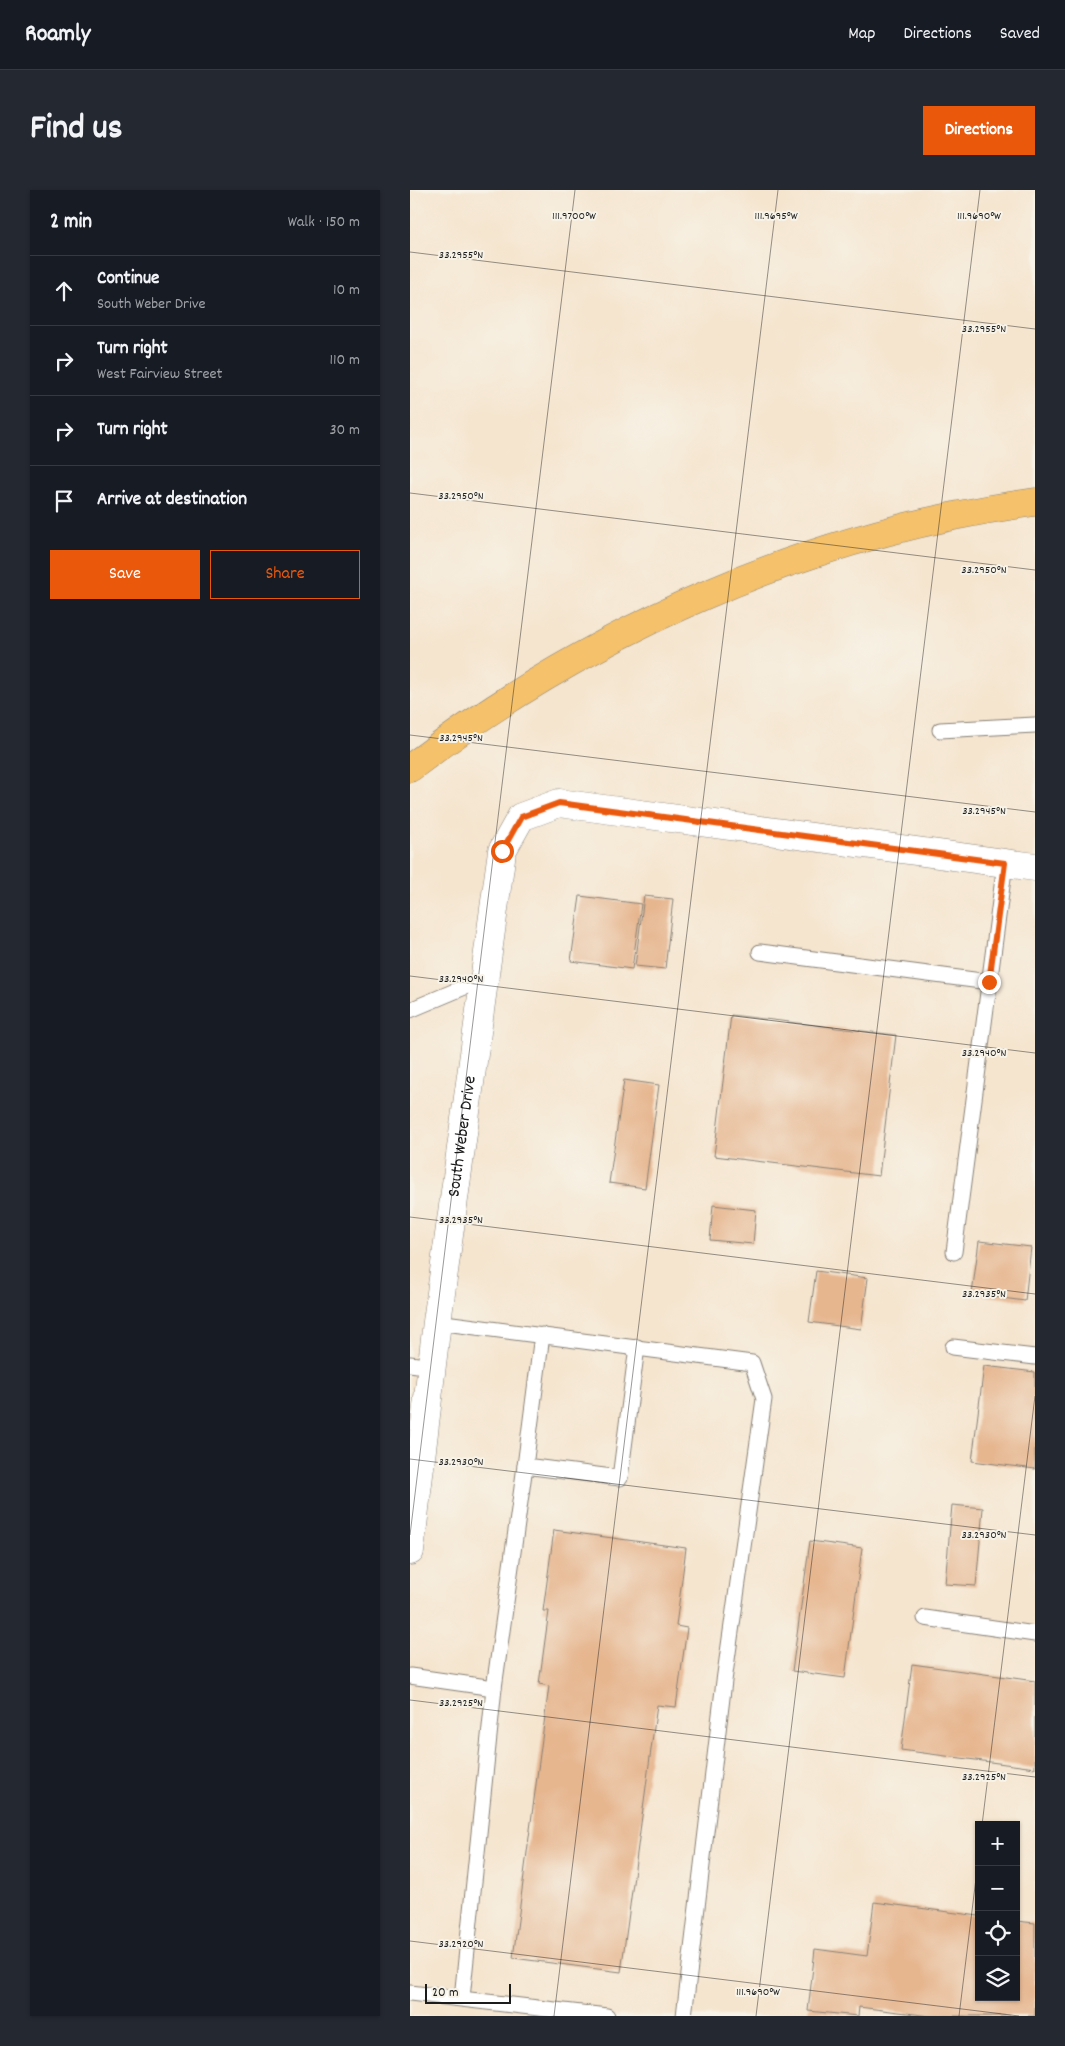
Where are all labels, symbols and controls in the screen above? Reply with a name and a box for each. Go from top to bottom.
text: Roamly [25,18,91,52]
text: Map [848,22,875,47]
text: Directions [903,22,972,47]
text: Saved [1000,22,1040,47]
text: Find us [30,105,122,155]
button: Directions [923,106,1035,155]
text: 2 min [50,208,92,238]
text: 111.9700°W [552,208,596,225]
text: 111.9695°W [754,208,798,225]
text: 111.9690°W [957,208,1001,225]
text: Walk · 150 m [288,211,360,234]
text: 33.2955°N [439,247,483,264]
text: Continue [97,266,159,293]
icon: ahead [50,277,78,305]
text: 10 m [333,279,360,302]
text: South Weber Drive [97,293,206,316]
text: 33.2955°N [962,321,1006,338]
text: Turn right [97,336,168,363]
icon: right [50,347,78,375]
text: 110 m [330,349,360,372]
text: West Fairview Street [97,363,223,386]
icon: right [50,417,78,445]
text: Turn right [97,417,168,444]
text: 30 m [330,419,360,442]
icon: arrive [50,487,78,515]
text: Arrive at destination [97,487,247,514]
text: 33.2950°N [438,488,484,505]
button: Save [50,550,200,599]
button: Share [210,550,360,599]
text: 33.2950°N [961,562,1007,579]
text: 33.2945°N [439,730,483,747]
text: 33.2945°N [962,803,1006,820]
route start [491,840,514,863]
text: 33.2940°N [439,971,483,988]
route end [978,971,1001,994]
text: 33.2940°N [962,1045,1006,1062]
street label: South Weber Drive [442,1074,483,1199]
text: 33.2935°N [439,1212,483,1229]
text: 33.2935°N [962,1286,1006,1303]
text: 33.2930°N [438,1454,484,1471]
text: 33.2930°N [961,1527,1007,1544]
text: 33.2925°N [439,1695,483,1712]
text: 33.2925°N [962,1769,1006,1786]
map controls [975,1821,1020,2001]
button: + [975,1821,1020,1866]
button: − [975,1866,1020,1911]
button: locate [975,1911,1020,1956]
text: 33.2920°N [439,1936,484,1953]
button: layers [975,1956,1020,2001]
scale bar [425,1981,511,2004]
text: 20 m [432,1983,459,2003]
text: 111.9690°W [736,1984,780,2001]

